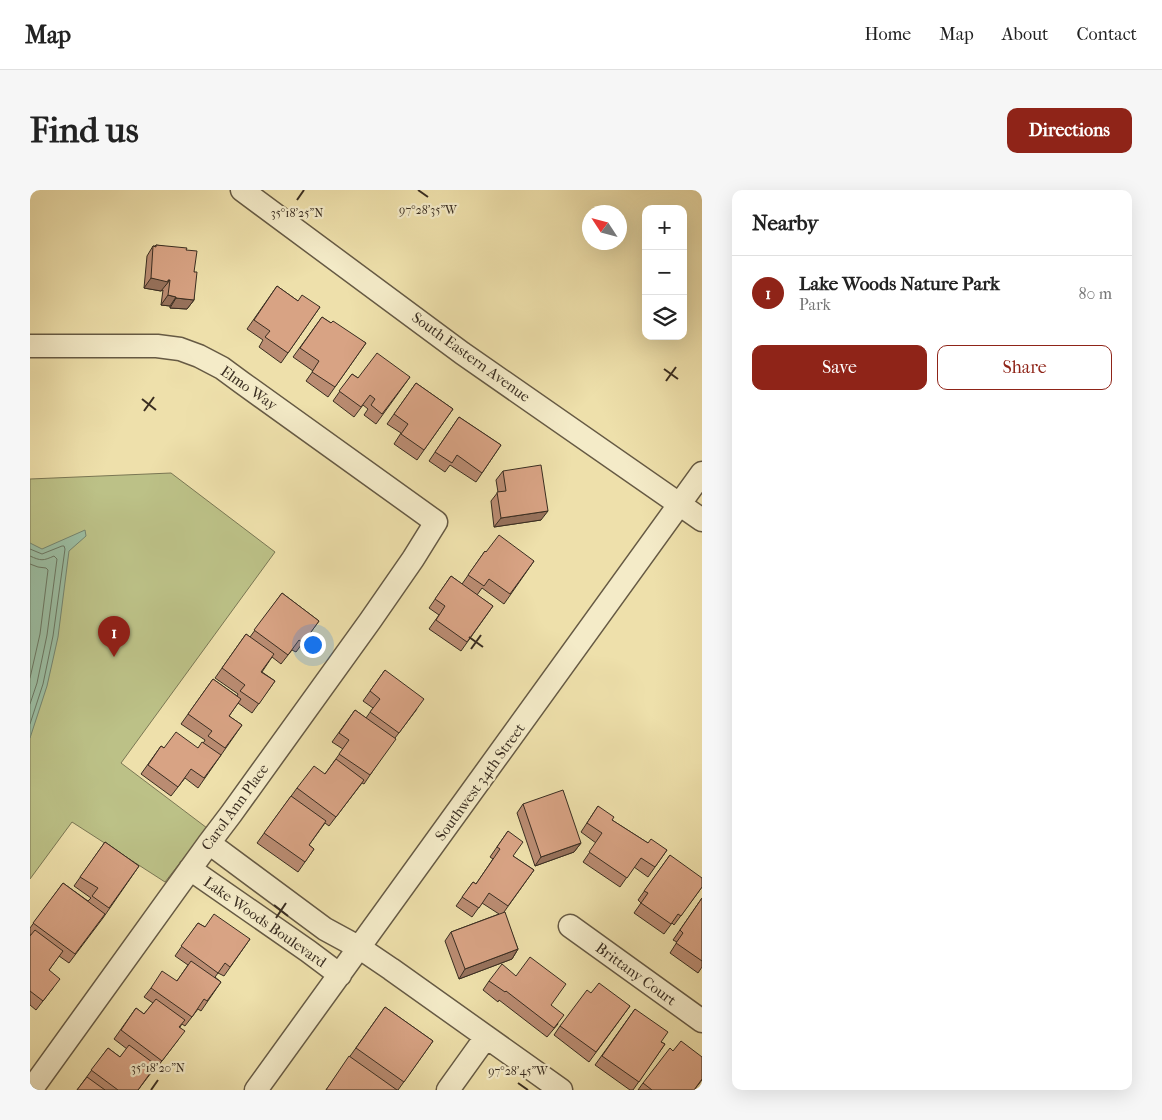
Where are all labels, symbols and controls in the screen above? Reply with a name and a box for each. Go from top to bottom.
text: Map [25,21,71,49]
text: Home [864,24,911,45]
text: Map [939,24,974,45]
text: About [1002,24,1048,45]
text: Contact [1076,24,1137,45]
button: Directions [1007,108,1132,153]
text: Find us [30,110,139,151]
text: 97°28'35"W [399,203,458,217]
north arrow [582,205,627,250]
map controls [642,205,687,340]
button: + [642,205,687,250]
text: 35°18'25"N [271,206,323,220]
text: Nearby [752,211,818,235]
button: − [642,250,687,295]
text: Lake Woods Nature Park [799,273,1000,295]
text: 1 [765,284,771,303]
text: 80 m [1078,284,1112,303]
button: layers [642,295,687,340]
text: Park [799,295,831,314]
street label: South Eastern Avenue [408,308,534,406]
button: Save [752,345,927,390]
button: Share [937,345,1112,390]
street label: Elmo Way [217,362,282,415]
pin: 1 [98,616,130,657]
your location [300,632,326,658]
street label: Southwest 34th Street [431,719,529,844]
street label: Carol Ann Place [198,760,273,854]
street label: Lake Woods Boulevard [200,873,331,972]
street label: Brittany Court [592,939,680,1010]
text: 35°18'20"N [131,1061,185,1075]
text: 97°28'45"W [488,1064,549,1078]

